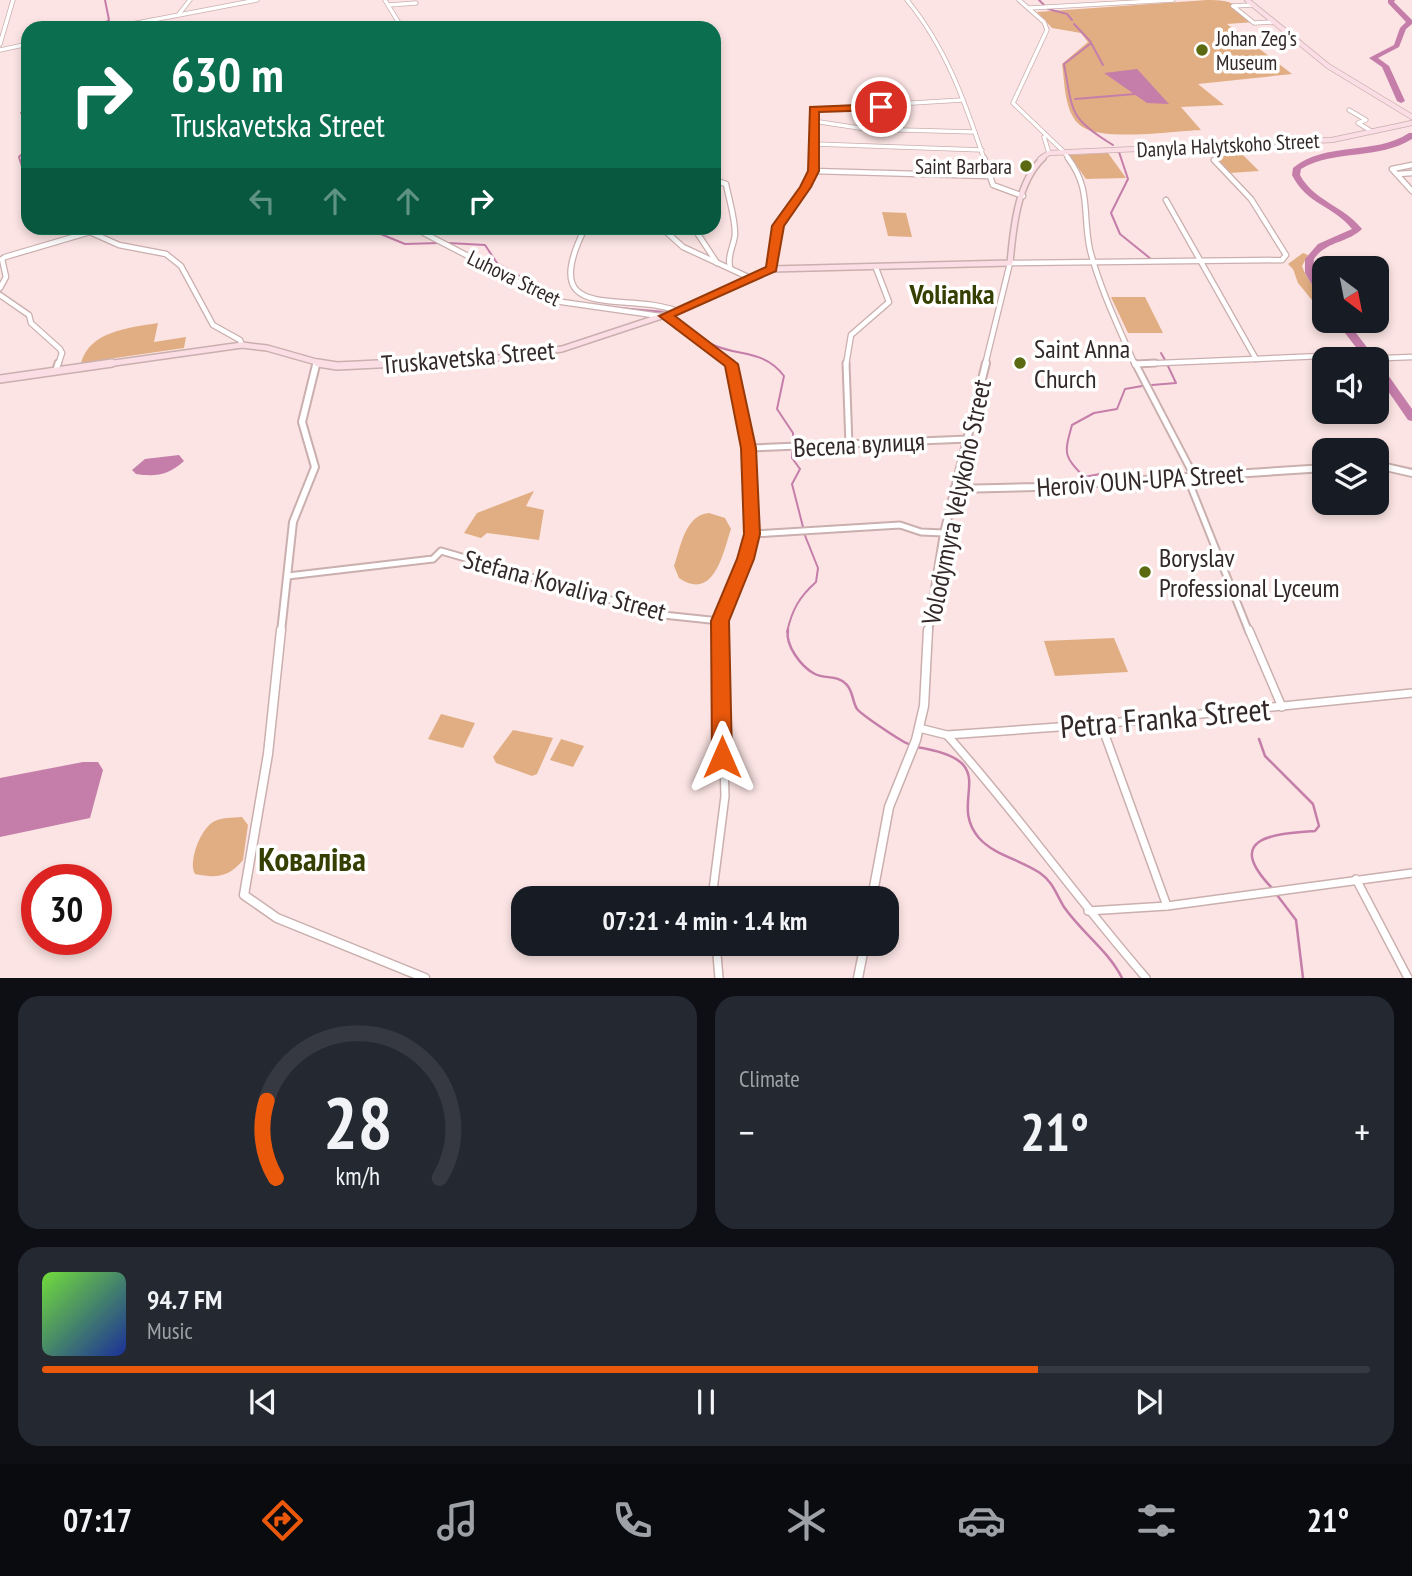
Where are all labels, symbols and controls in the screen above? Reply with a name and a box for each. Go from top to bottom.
place label: Johan Zeg's Museum [1215,25,1297,76]
text: 630 m [171,42,284,106]
marker: Johan Zeg's Museum [1194,42,1210,58]
icon: right [56,49,147,140]
pin [851,77,911,137]
icon: arrive [862,88,900,126]
text: Truskavetska Street [171,104,385,146]
street label: Danyla Halytskoho Street [1136,127,1320,163]
place label: Saint Barbara [915,153,1012,180]
marker: Saint Barbara [1018,158,1034,174]
icon: left [243,182,281,220]
icon: ahead [316,182,354,220]
icon: ahead [389,182,427,220]
icon: right [462,182,500,220]
street label: Luhova Street [463,244,565,312]
north arrow [1312,256,1390,332]
map controls [1312,256,1389,515]
district label: Volianka [908,275,995,312]
place label: Saint Anna Church [1034,332,1130,395]
street label: Truskavetska Street [380,333,556,381]
button: sound [1312,347,1389,424]
marker: Saint Anna Church [1012,355,1028,371]
street label: Volodymyra Velykoho Street [914,376,998,629]
street label: Весела вулиця [792,424,926,464]
button: layers [1312,438,1389,515]
street label: Heroiv OUN-UPA Street [1035,456,1245,504]
place label: Boryslav Professional Lyceum [1159,541,1340,604]
street label: Stefana Kovaliva Street [460,542,670,628]
marker: Boryslav Professional Lyceum [1137,564,1153,580]
street label: Petra Franka Street [1058,687,1272,747]
position arrow [685,720,759,794]
district label: Коваліва [258,837,366,880]
speed limit sign: 30 [21,864,112,955]
text: 07:21 · 4 min · 1.4 km [603,904,807,937]
text: Climate [739,1064,800,1093]
text: 28 [323,1075,392,1169]
text: 21° [1020,1098,1089,1165]
text: − [739,1107,755,1156]
text: + [1354,1107,1370,1156]
text: km/h [335,1160,380,1192]
text: 94.7 FM [147,1283,222,1316]
text: Music [147,1316,193,1345]
icon: previous [244,1383,282,1421]
icon: pause [687,1383,725,1421]
icon: next [1130,1383,1168,1421]
icon: directions [258,1496,307,1545]
icon: music [433,1496,482,1545]
icon: phone [608,1496,657,1545]
icon: climate [782,1496,831,1545]
icon: car [957,1496,1006,1545]
icon: filters [1132,1496,1181,1545]
text: 07:17 [63,1499,132,1541]
text: 21° [1307,1499,1349,1541]

